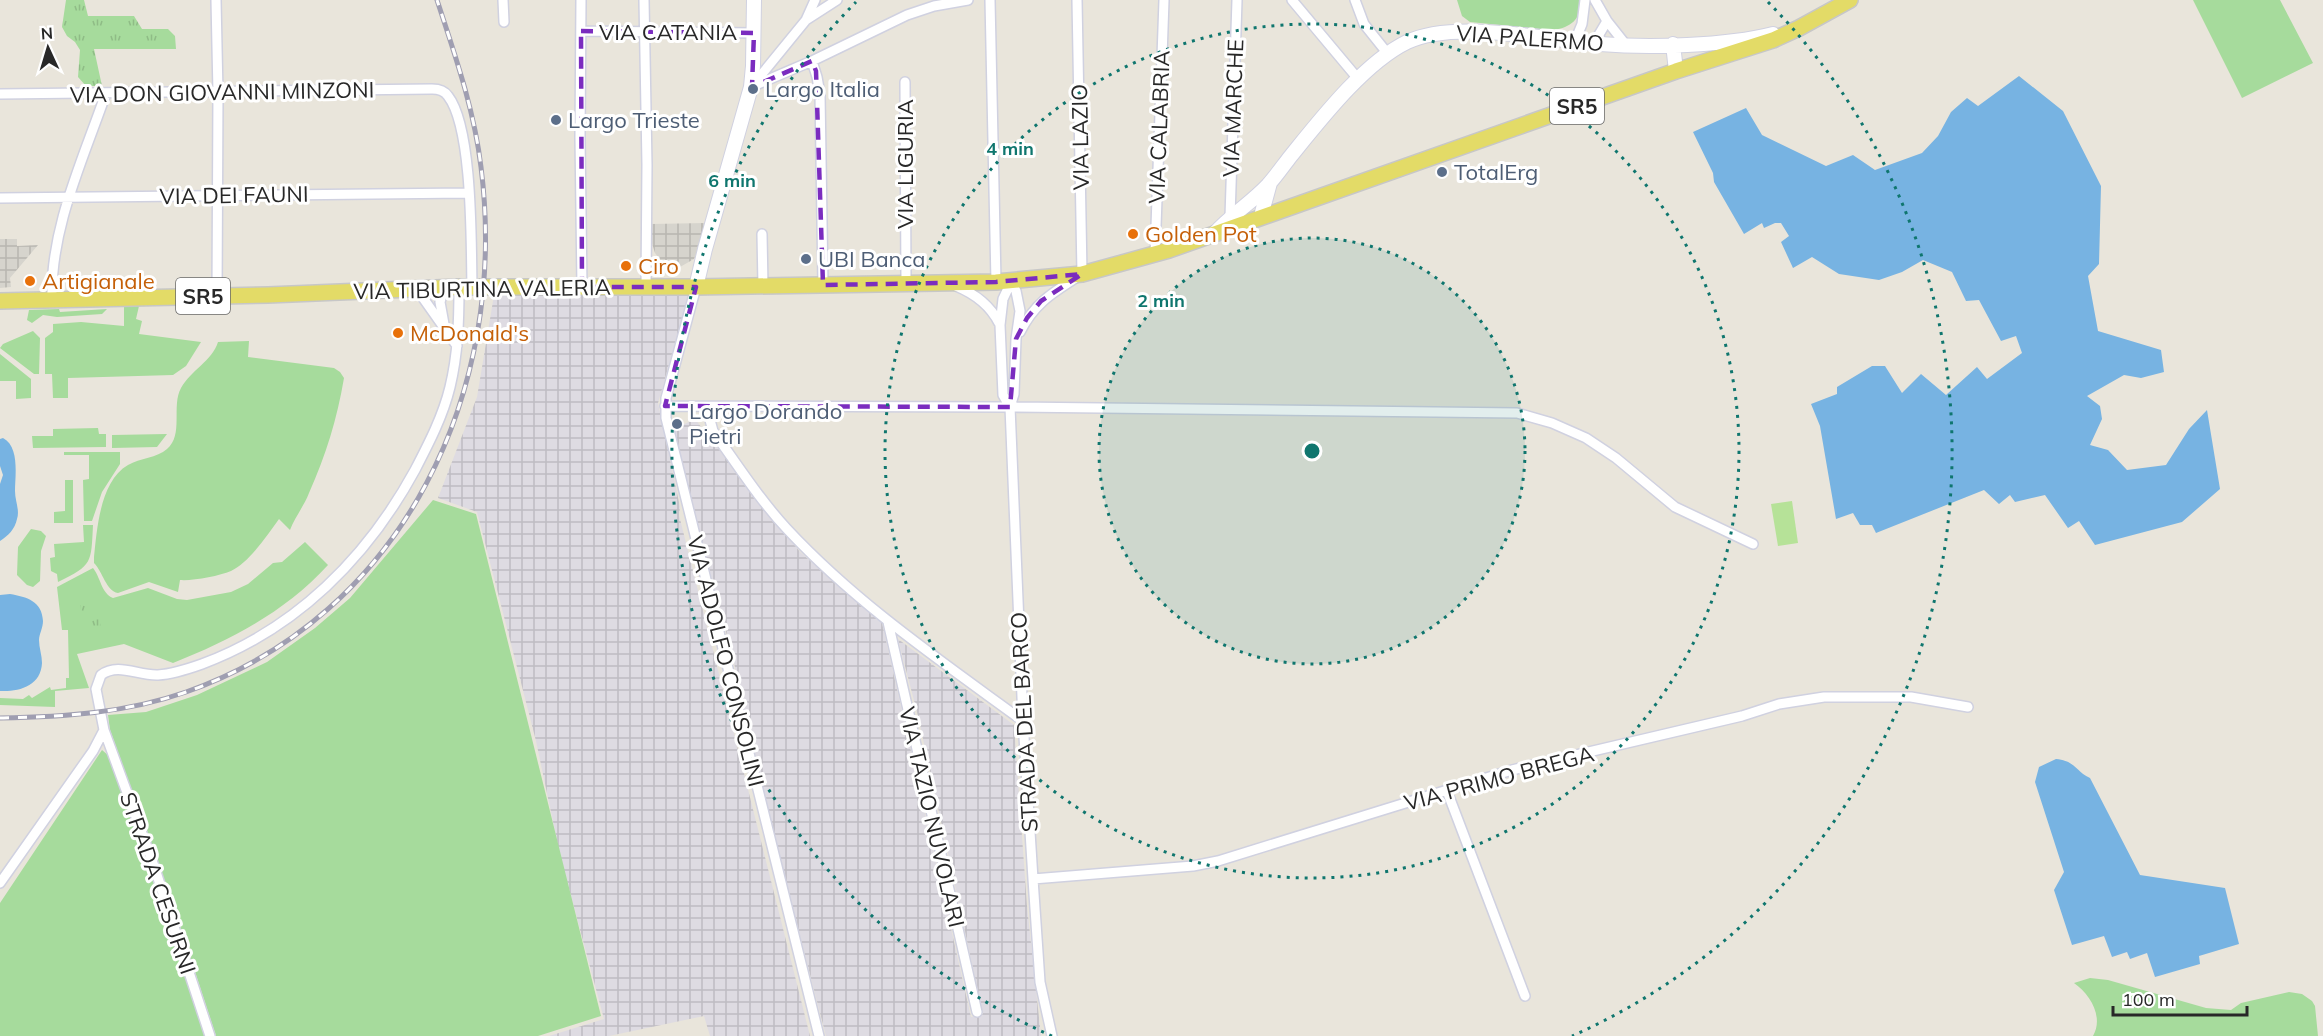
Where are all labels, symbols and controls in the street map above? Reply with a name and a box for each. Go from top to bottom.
north arrow [18,18,78,78]
street label: VIA CATANIA [599,18,737,46]
street label: VIA PALERMO [1455,19,1605,57]
text: N [40,23,54,43]
street label: VIA MARCHE [1217,39,1249,177]
street label: VIA CALABRIA [1142,50,1176,204]
street label: VIA DON GIOVANNI MINZONI [70,75,374,109]
place label: Largo Italia [765,75,880,103]
marker: Largo Italia [746,82,760,96]
street label: VIA LAZIO [1065,84,1095,190]
road number: SR5 [1550,88,1604,124]
street label: VIA LIGURIA [891,99,919,229]
place label: Largo Trieste [568,106,700,134]
marker: Largo Trieste [549,113,563,127]
text: 4 min [986,137,1034,160]
place label: TotalErg [1454,158,1538,186]
marker: TotalErg [1435,165,1449,179]
text: 6 min [708,169,756,192]
street label: VIA DEI FAUNI [159,180,309,210]
place label: Golden Pot [1145,220,1257,248]
marker: Golden Pot [1126,227,1140,241]
place label: UBI Banca [818,245,926,273]
place label: Ciro [638,252,679,280]
marker: UBI Banca [799,252,813,266]
marker: Ciro [619,259,633,273]
place label: Artigianale [42,267,155,295]
street label: VIA TIBURTINA VALERIA [353,273,611,305]
marker: Artigianale [23,274,37,288]
road number: SR5 [176,278,230,314]
text: 2 min [1137,289,1185,312]
place label: McDonald's [410,319,529,347]
marker: McDonald's [391,326,405,340]
place label: Largo Dorando Pietri [689,397,842,450]
marker: Largo Dorando Pietri [670,417,684,431]
centre of rings [1302,441,1322,461]
street label: VIA ADOLFO CONSOLINI [681,533,771,789]
street label: STRADA DEL BARCO [1004,611,1044,833]
street label: VIA TAZIO NUVOLARI [893,704,971,930]
street label: VIA PRIMO BREGA [1401,739,1597,817]
street label: STRADA CESURNI [114,788,202,978]
scale bar [2113,979,2246,1017]
text: 100 m [2122,988,2175,1011]

